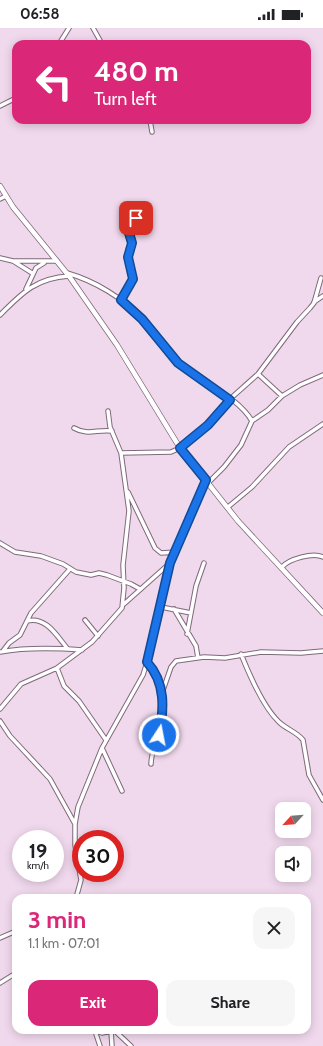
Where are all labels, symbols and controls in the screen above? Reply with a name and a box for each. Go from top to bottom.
text: 06:58 [20,5,59,23]
text: 480 m [94,54,179,88]
icon: left [28,56,80,108]
text: Turn left [94,88,157,110]
pin [119,201,153,235]
icon: arrive [125,207,147,229]
position arrow [138,714,180,756]
north arrow [275,802,311,838]
map controls [275,802,311,882]
speed limit sign: 30 [72,830,124,882]
text: 19 [29,839,47,863]
button: sound [275,846,311,882]
text: km/h [27,859,49,872]
text: 3 min [28,905,86,934]
button: close [253,907,295,949]
text: 1.1 km · 07:01 [28,935,100,951]
button: Exit [28,980,158,1026]
button: Share [166,980,295,1026]

